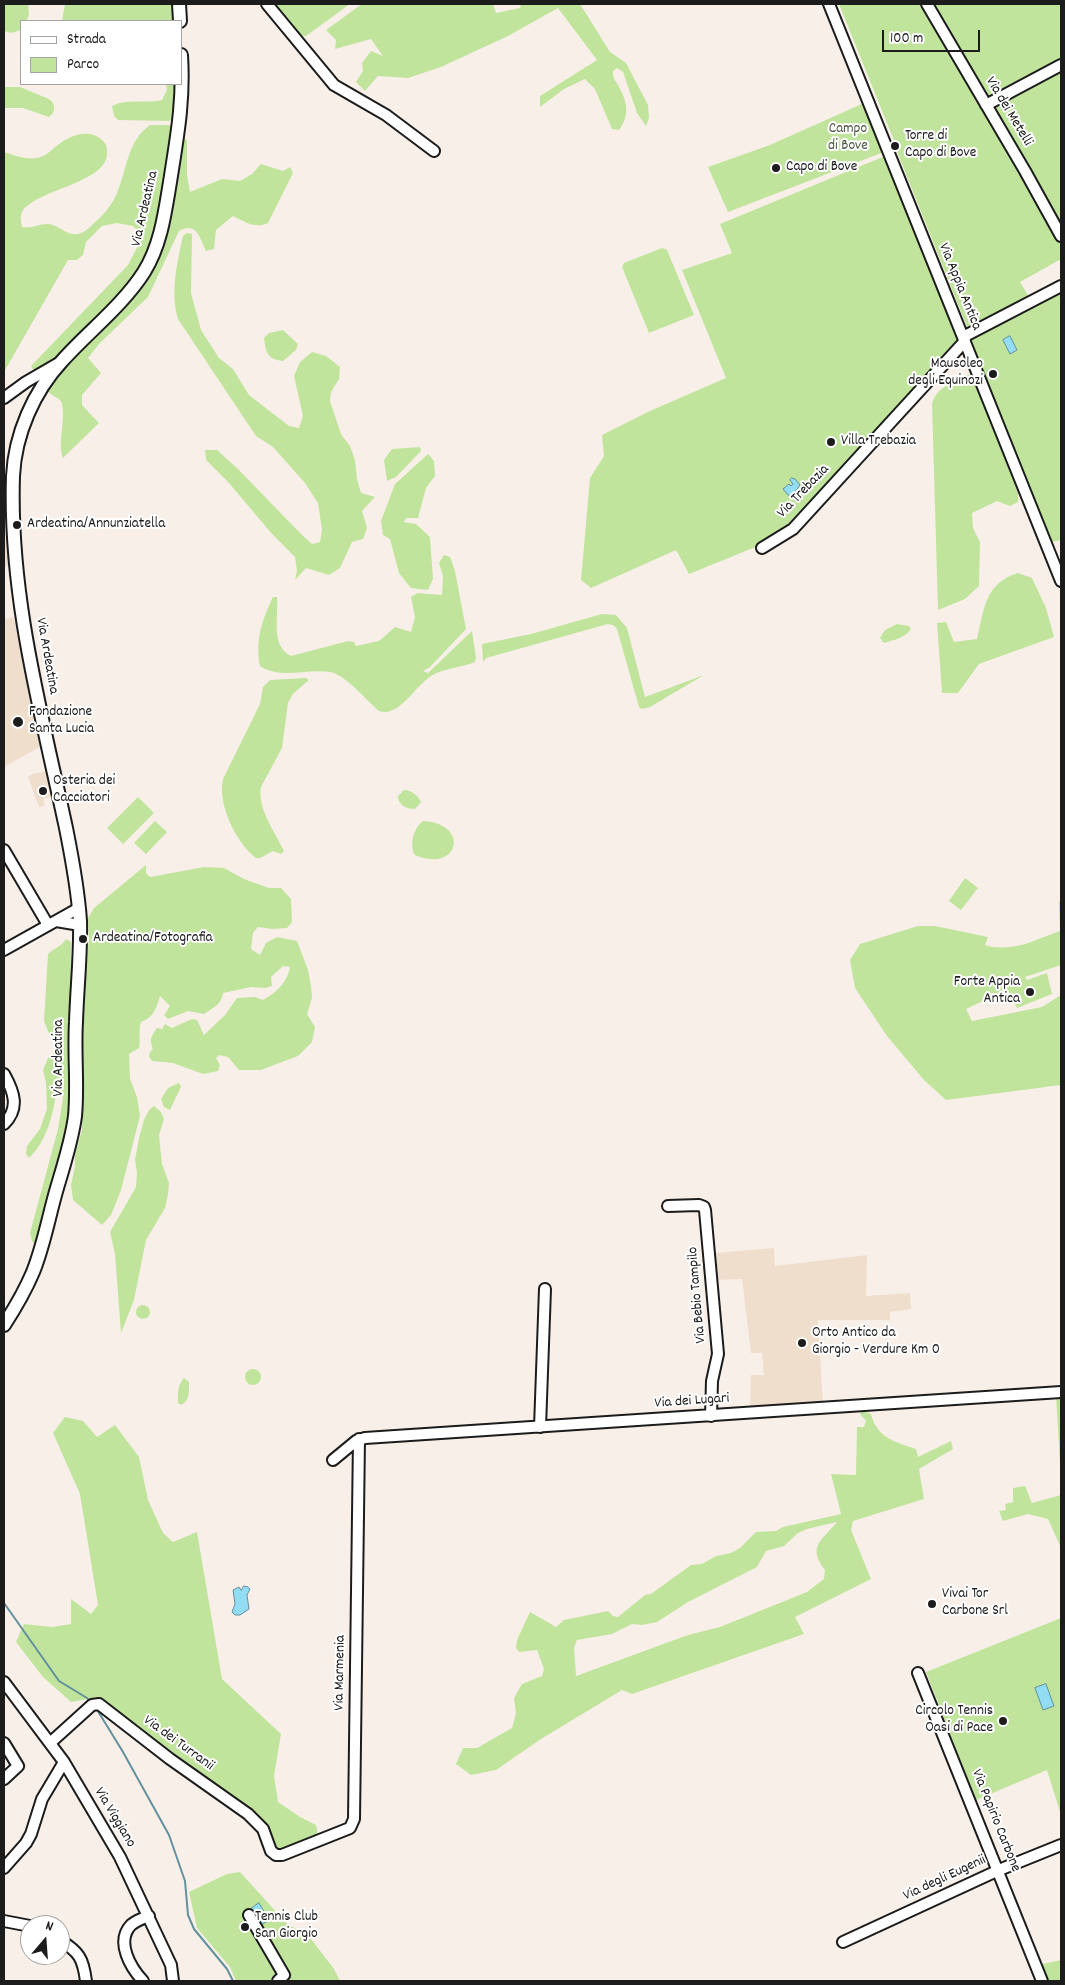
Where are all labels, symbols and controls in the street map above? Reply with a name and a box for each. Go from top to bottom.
legend [20,20,182,85]
scale bar [885,20,982,52]
text: 100 m [890,28,923,50]
text: Strada [67,29,106,51]
text: Parco [67,54,99,76]
street label: Via dei Metelli [980,74,1036,150]
park label: Campo di Bove [828,121,868,156]
place label: Torre di Capo di Bove [905,128,976,163]
marker: Torre di Capo di Bove [889,140,901,152]
place label: Capo di Bove [786,159,857,177]
marker: Capo di Bove [770,162,782,174]
street label: Via Ardeatina [129,169,163,249]
street label: Via Appia Antica [933,241,985,333]
place label: Mausoleo degli Equinozi [908,356,983,391]
marker: Mausoleo degli Equinozi [987,368,999,380]
place label: Villa Trebazia [841,433,916,451]
marker: Villa Trebazia [825,436,837,448]
street label: Via Trebazia [774,461,834,523]
place label: Ardeatina/Annunziatella [27,516,165,534]
marker: Ardeatina/Annunziatella [11,519,23,531]
street label: Via Ardeatina [30,616,62,696]
place label: Fondazione Santa Lucia [29,704,94,739]
marker: Fondazione Santa Lucia [11,715,25,729]
place label: Osteria dei Cacciatori [53,773,115,808]
marker: Osteria dei Cacciatori [37,785,49,797]
place label: Ardeatina/Fotografia [93,930,213,948]
marker: Ardeatina/Fotografia [77,933,89,945]
place label: Forte Appia Antica [954,974,1020,1009]
marker: Forte Appia Antica [1024,986,1036,998]
street label: Via Ardeatina [51,1019,69,1097]
street label: Via Bebio Tampilo [685,1246,711,1344]
place label: Orto Antico da Giorgio - Verdure Km 0 [812,1325,940,1360]
marker: Orto Antico da Giorgio - Verdure Km 0 [796,1337,808,1349]
street label: Via dei Lugari [654,1390,730,1414]
place label: Vivai Tor Carbone Srl [942,1586,1008,1621]
marker: Vivai Tor Carbone Srl [926,1598,938,1610]
street label: Via Marmenia [331,1635,351,1711]
place label: Circolo Tennis Oasi di Pace [915,1703,993,1738]
street label: Via dei Turranii [139,1712,217,1776]
marker: Circolo Tennis Oasi di Pace [997,1715,1009,1727]
street label: Via Papirio Carbone [966,1767,1024,1875]
street label: Via Viggiano [89,1785,139,1851]
street label: Via degli Eugenii [901,1852,989,1906]
place label: Tennis Club San Giorgio [255,1909,318,1944]
north arrow [20,1915,70,1965]
text: N [43,1916,56,1937]
marker: Tennis Club San Giorgio [239,1921,251,1933]

